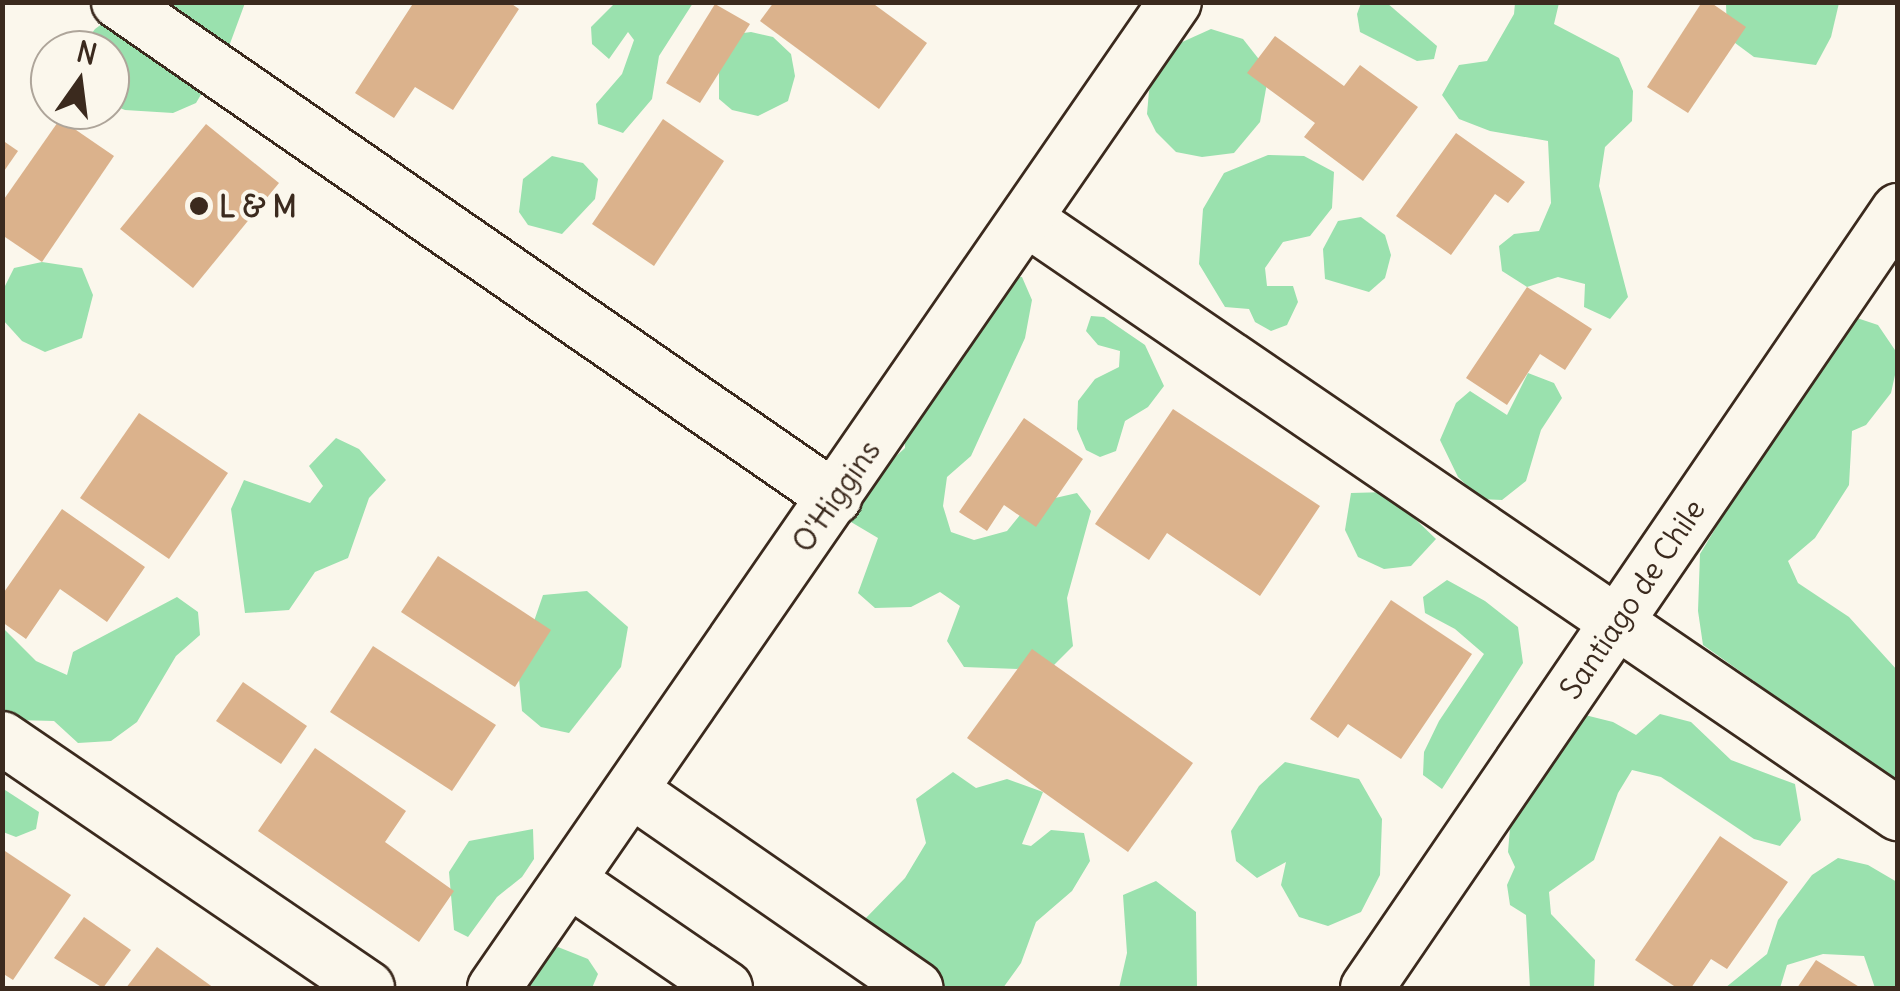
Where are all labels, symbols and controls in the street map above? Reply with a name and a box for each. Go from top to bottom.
north arrow [30,30,130,130]
text: N [73,33,101,73]
place label: L & M [219,188,297,224]
marker: L & M [188,195,210,217]
street label: O'Higgins [784,433,888,559]
street label: Santiago de Chile [1552,492,1712,706]

